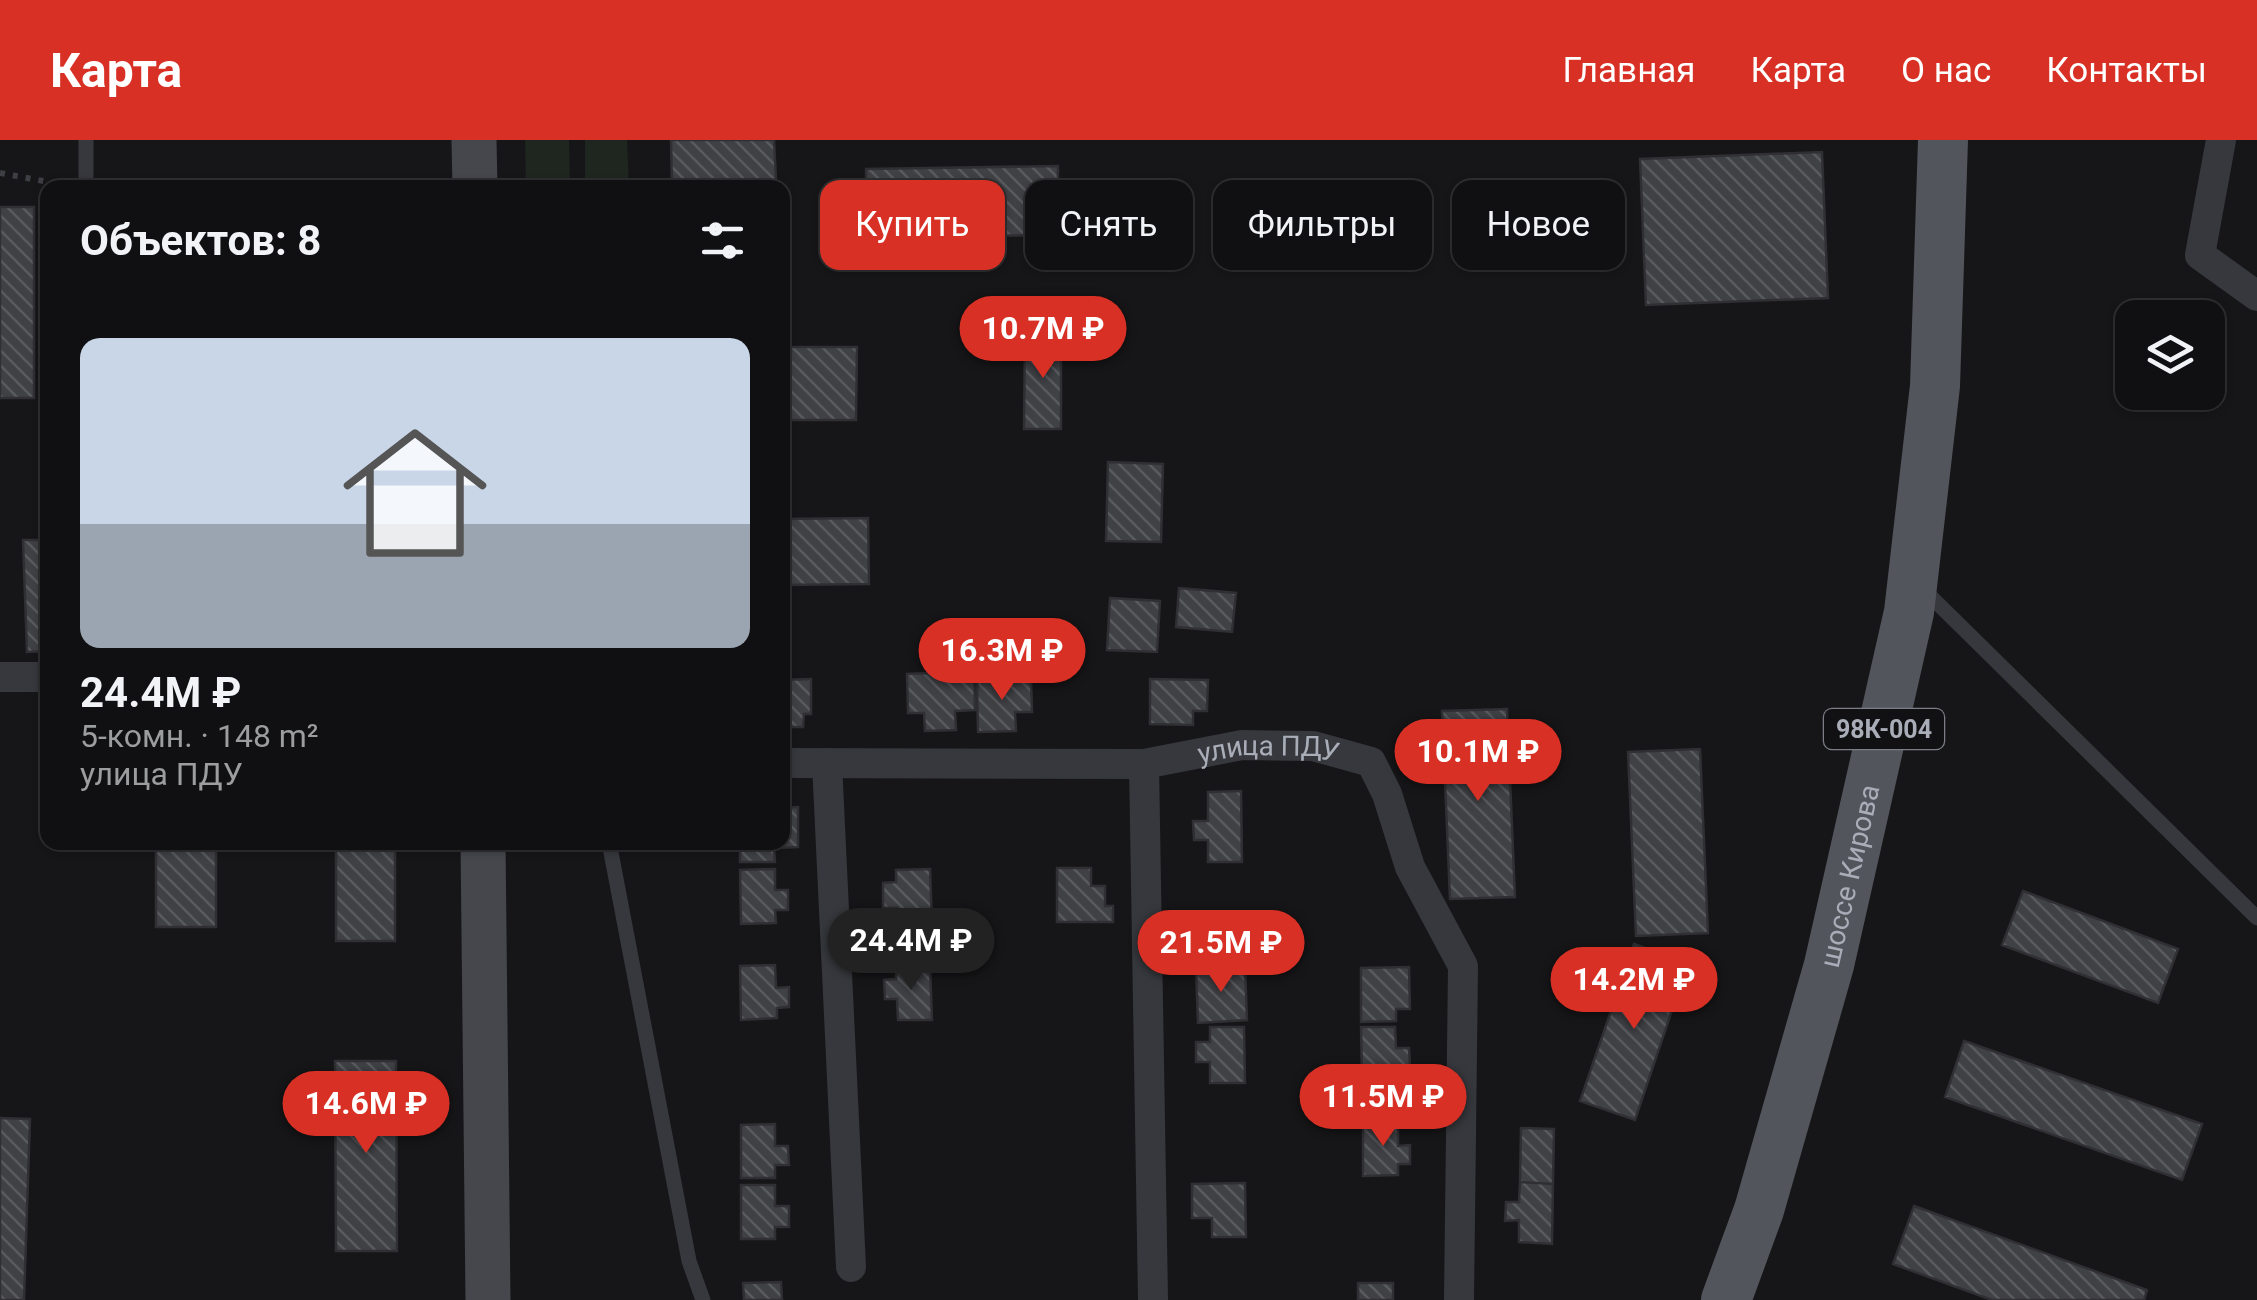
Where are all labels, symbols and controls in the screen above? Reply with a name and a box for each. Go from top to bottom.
text: Карта [50,42,182,99]
text: Главная [1563,50,1696,91]
text: Карта [1751,50,1846,91]
text: О нас [1901,50,1991,91]
text: Контакты [2046,50,2207,91]
chip: Купить [820,180,1005,270]
chip: Снять [1025,180,1193,270]
chip: Фильтры [1213,180,1432,270]
chip: Новое [1452,180,1625,270]
icon: filters [695,213,750,268]
text: Объектов: 8 [80,216,321,265]
pin: 10.7M ₽ [951,296,1135,381]
map controls [2115,300,2225,410]
button: layers [2115,300,2225,410]
text: 10.7M ₽ [982,309,1104,347]
icon: home [325,403,505,583]
pin: 16.3M ₽ [910,618,1094,703]
text: 16.3M ₽ [941,631,1063,669]
text: 24.4M ₽ [80,668,241,717]
road number: 98К-004 [1824,709,1944,749]
text: 5-комн. · 148 m² [80,717,319,755]
pin: 10.1M ₽ [1386,719,1570,804]
street label: улица ПДУ [1195,729,1343,770]
text: 10.1M ₽ [1417,732,1539,770]
text: улица ПДУ [80,755,243,793]
street label: шоссе Кирова [1812,781,1886,971]
pin: 24.4M ₽ [819,908,1003,993]
pin: 21.5M ₽ [1129,910,1313,995]
text: 24.4M ₽ [850,921,972,959]
text: 21.5M ₽ [1160,923,1282,961]
pin: 14.2M ₽ [1542,947,1726,1032]
text: 14.2M ₽ [1573,960,1695,998]
pin: 11.5M ₽ [1291,1064,1475,1149]
pin: 14.6M ₽ [274,1071,458,1156]
text: 11.5M ₽ [1322,1077,1444,1115]
text: 14.6M ₽ [305,1084,427,1122]

